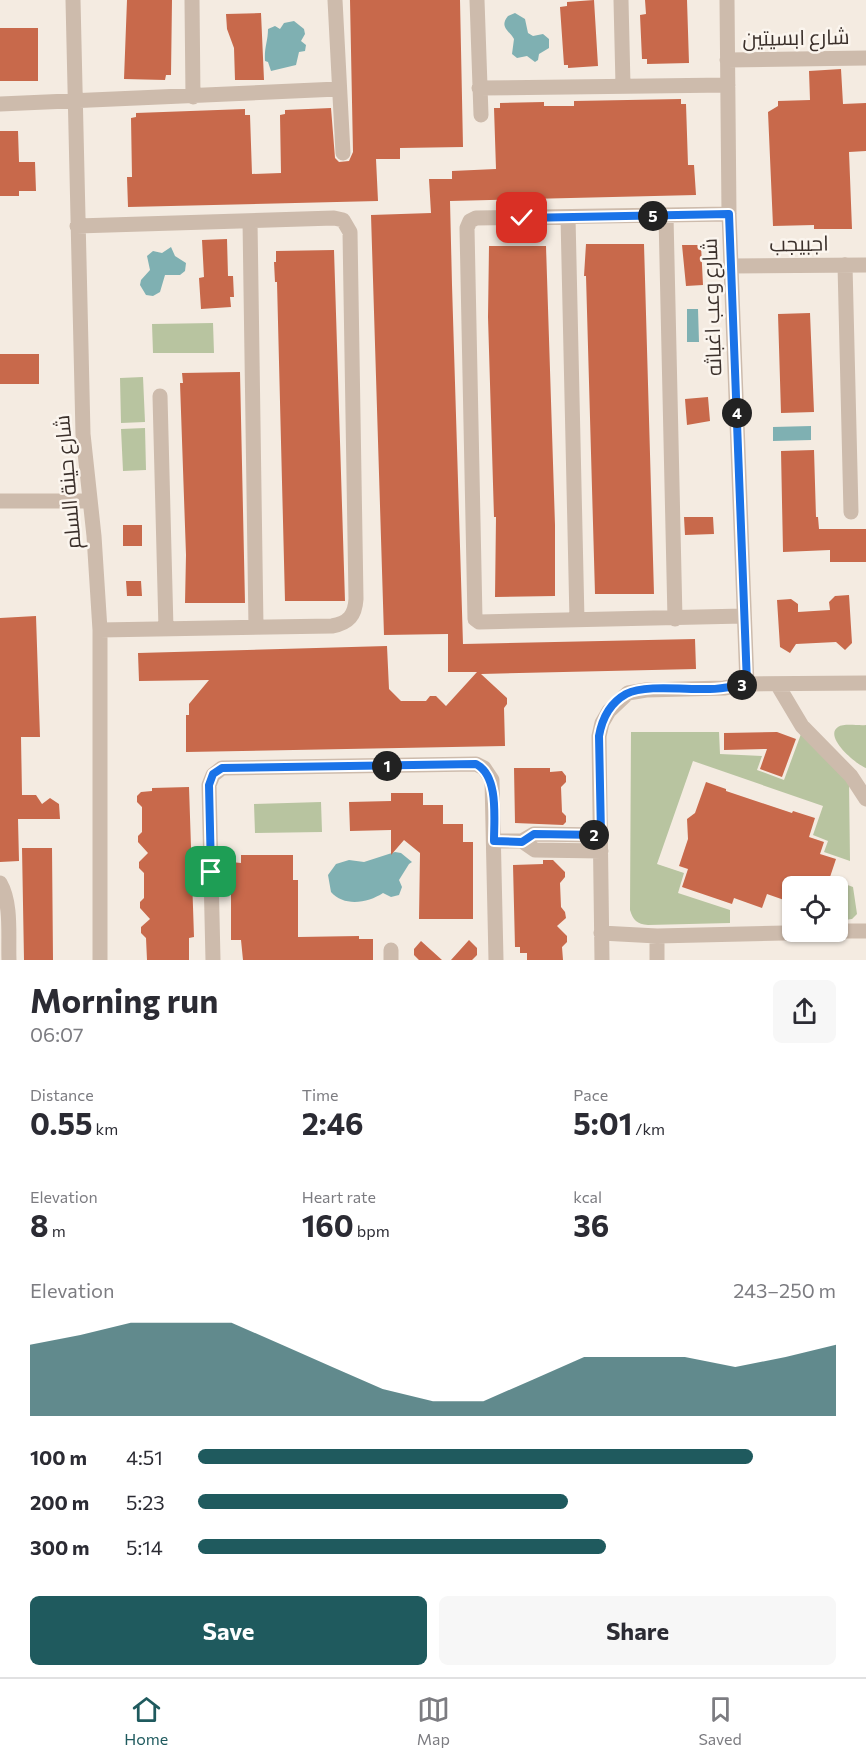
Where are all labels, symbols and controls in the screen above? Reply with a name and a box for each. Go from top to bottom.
street label: شارع ابسيتين [742,23,850,53]
pin [496,192,547,243]
icon: check [505,201,538,234]
pin: 5 [638,201,668,231]
text: 5 [648,206,658,225]
street label: اجبيجب [769,229,829,256]
street label: شارع وعب اغباثه [696,238,728,376]
pin: 4 [722,398,752,428]
text: 4 [732,403,742,422]
street label: شارع حينة السلم [48,414,88,550]
pin: 3 [727,670,757,700]
text: 3 [737,675,747,694]
pin: 1 [372,751,402,781]
text: 1 [383,756,391,775]
pin: 2 [579,820,609,850]
text: 2 [589,825,599,844]
pin [185,846,236,897]
icon: arrive [194,855,227,888]
map controls [782,876,848,942]
button: locate [782,876,848,942]
text: Morning run [30,979,218,1020]
button: share [773,980,836,1043]
text: 06:07 [30,1022,83,1046]
text: Distance [30,1085,94,1104]
text: Time [302,1085,338,1104]
text: Pace [573,1085,608,1104]
text: 0.55 [30,1104,92,1141]
text: 2:46 [302,1104,364,1141]
text: 5:01 [573,1104,632,1141]
text: km [92,1119,118,1138]
text: /km [632,1119,665,1138]
text: Elevation [30,1187,98,1206]
text: Heart rate [302,1187,376,1206]
text: kcal [573,1187,602,1206]
text: 8 [30,1206,49,1243]
text: 160 [302,1206,354,1243]
text: 36 [573,1206,609,1243]
text: m [49,1221,66,1240]
text: bpm [354,1221,390,1240]
text: Elevation [30,1278,115,1302]
text: 243–250 m [733,1278,836,1302]
text: 100 m [30,1445,87,1469]
text: 4:51 [126,1445,163,1469]
text: 200 m [30,1490,89,1514]
text: 5:23 [126,1490,165,1514]
text: 300 m [30,1535,90,1559]
text: 5:14 [126,1535,163,1559]
button: Save [30,1596,427,1665]
button: Share [439,1596,836,1665]
tab: Home [124,1693,168,1748]
tab: Map [417,1693,450,1748]
tab: Saved [698,1693,742,1748]

